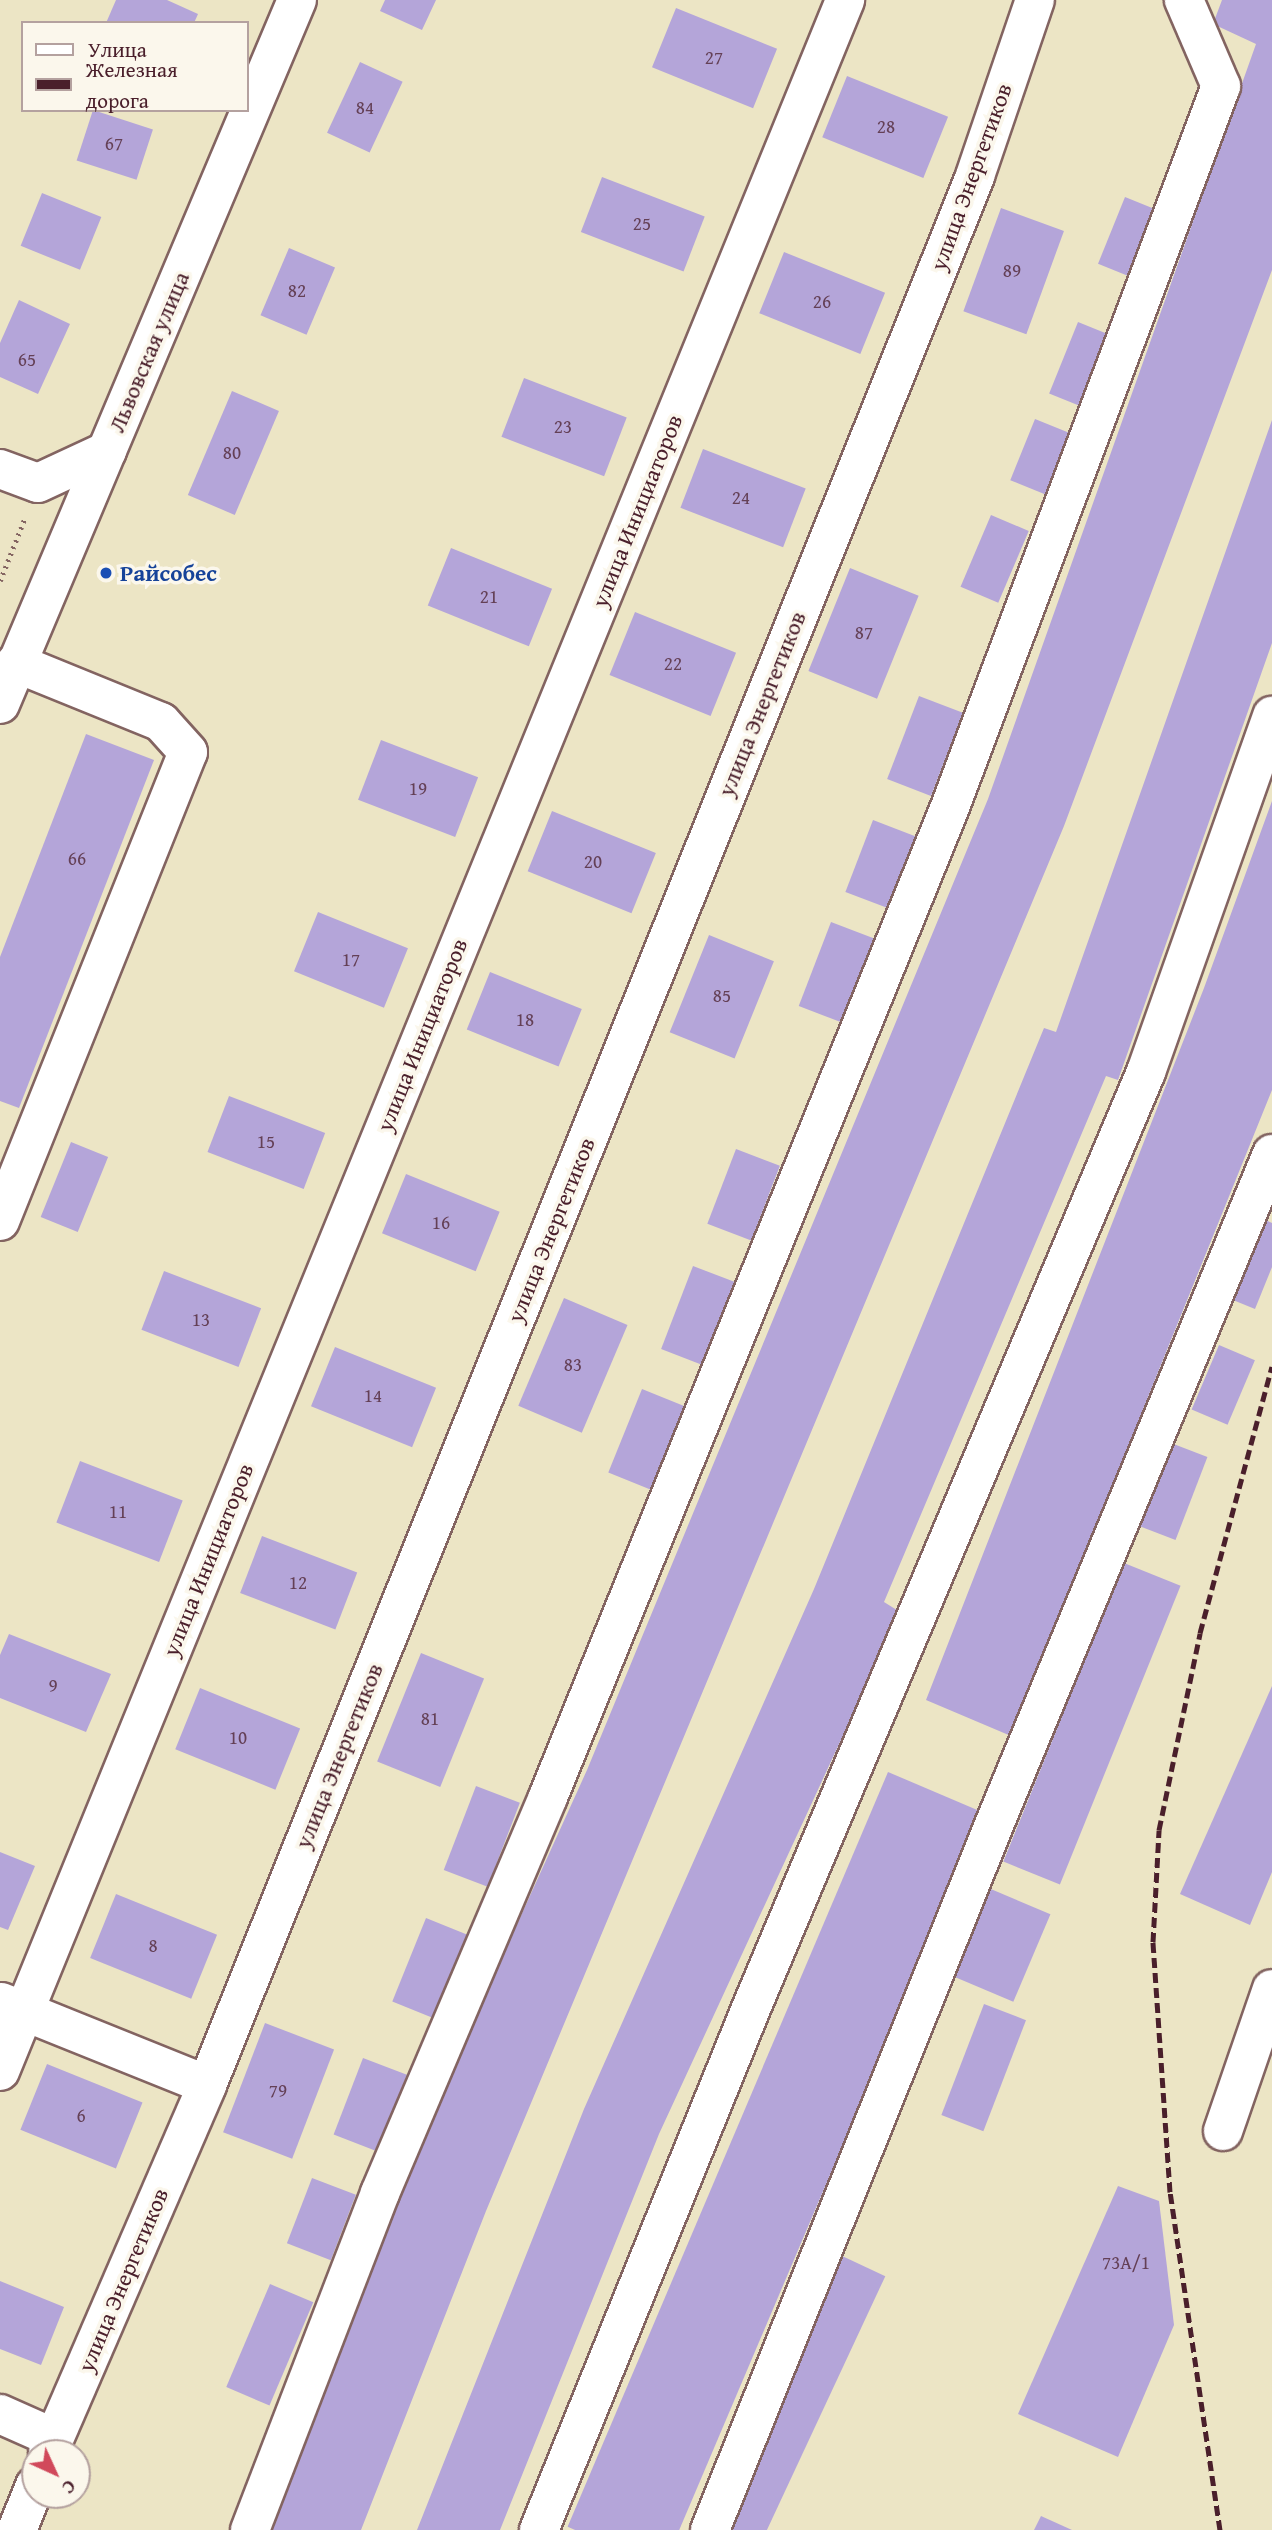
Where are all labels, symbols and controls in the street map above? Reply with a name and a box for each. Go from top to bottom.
legend [21,21,248,112]
text: Улица [88,34,147,65]
house number: 27 [705,47,723,69]
text: Железная дорога [86,54,178,116]
street label: улица Энергетиков [924,80,1018,274]
house number: 84 [356,97,374,119]
house number: 28 [877,116,895,138]
house number: 67 [105,133,123,155]
house number: 25 [633,213,651,235]
house number: 89 [1003,260,1021,282]
street label: Львовская улица [103,268,195,436]
house number: 82 [288,280,306,302]
house number: 26 [813,291,831,313]
house number: 65 [18,349,36,371]
street label: улица Инициаторов [586,411,688,611]
house number: 23 [554,416,572,438]
house number: 80 [223,442,241,464]
house number: 24 [732,487,750,509]
place label: Райсобес [120,559,217,587]
marker: Райсобес [98,565,114,581]
house number: 21 [480,586,498,608]
street label: улица Энергетиков [712,607,812,801]
house number: 87 [855,622,873,644]
house number: 22 [664,653,682,675]
house number: 19 [409,778,427,800]
house number: 66 [68,848,86,870]
house number: 20 [584,851,602,873]
street label: улица Инициаторов [371,935,473,1135]
house number: 17 [342,949,360,971]
house number: 85 [713,985,731,1007]
house number: 18 [516,1009,534,1031]
house number: 15 [257,1131,275,1153]
street label: улица Энергетиков [501,1133,601,1327]
house number: 16 [432,1212,450,1234]
house number: 13 [192,1309,210,1331]
house number: 83 [564,1354,582,1376]
house number: 14 [364,1385,382,1407]
street label: улица Инициаторов [157,1460,259,1660]
house number: 11 [109,1501,127,1523]
house number: 12 [289,1572,307,1594]
street label: улица Энергетиков [289,1659,389,1853]
house number: 9 [48,1675,58,1697]
house number: 81 [421,1708,439,1730]
house number: 10 [229,1727,247,1749]
house number: 8 [148,1935,158,1957]
house number: 79 [269,2080,287,2102]
house number: 6 [76,2105,86,2127]
street label: улица Энергетиков [72,2184,174,2376]
house number: 73А/1 [1102,2252,1150,2274]
north arrow [21,2439,91,2509]
text: С [56,2474,83,2501]

